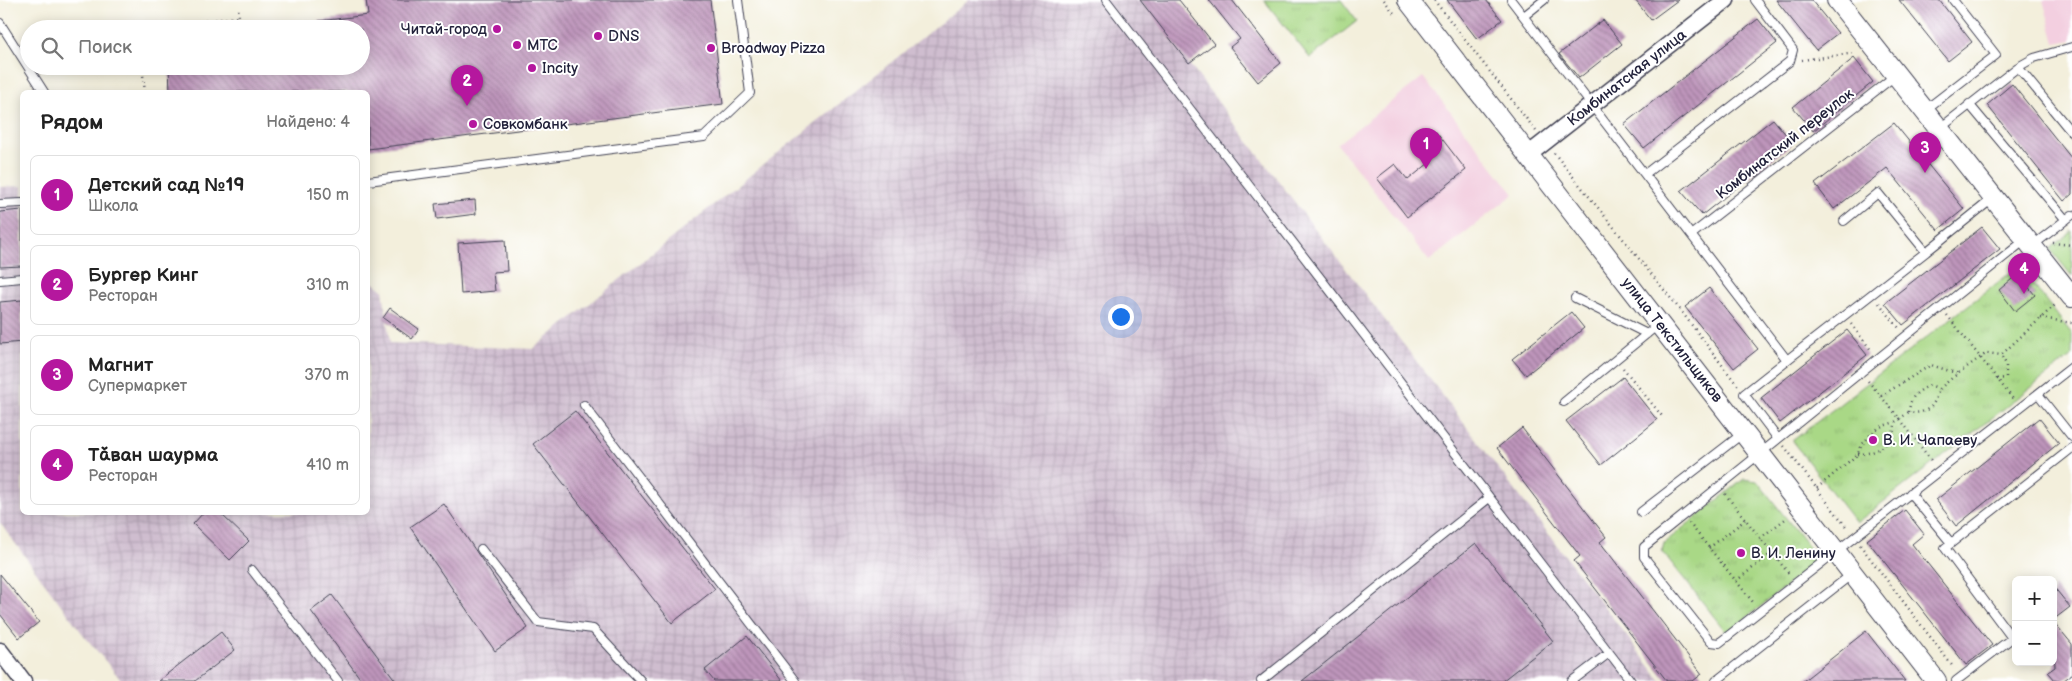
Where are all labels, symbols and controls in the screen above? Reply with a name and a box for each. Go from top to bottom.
search box [20,20,370,75]
place label: Читай-город [401,20,487,39]
marker: Читай-город [491,23,503,35]
street label: Комбинатская улица [1564,26,1690,130]
place label: DNS [608,27,639,46]
marker: DNS [592,30,604,42]
icon: search [38,34,66,62]
text: Поиск [78,36,132,59]
place label: МТС [527,36,558,55]
marker: МТС [511,39,523,51]
place label: Broadway Pizza [721,39,825,58]
marker: Broadway Pizza [705,42,717,54]
place label: Incity [542,59,578,78]
marker: Incity [526,62,538,74]
pin: 2 [451,65,483,106]
street label: Комбинатский переулок [1712,84,1858,204]
text: Рядом [40,110,103,135]
text: Найдено: 4 [266,113,350,132]
place label: Совкомбанк [483,115,568,134]
marker: Совкомбанк [467,118,479,130]
pin: 1 [1410,128,1442,169]
pin: 3 [1909,132,1941,173]
text: Детский сад №19 [88,174,245,197]
text: 1 [54,186,60,205]
text: 150 m [307,186,349,205]
text: Школа [88,197,138,216]
pin: 4 [2008,253,2040,294]
text: Бургер Кинг [88,264,198,287]
street label: улица Текстильщиков [1617,274,1727,406]
text: 2 [52,276,62,295]
text: 310 m [306,276,349,295]
text: Ресторан [88,287,158,306]
your location [1108,304,1134,330]
text: Магнит [88,354,153,377]
text: 3 [52,366,62,385]
text: 370 m [304,366,349,385]
text: Супермаркет [88,377,187,396]
place label: В. И. Чапаеву [1883,431,1977,450]
marker: В. И. Чапаеву [1867,434,1879,446]
text: Тӑван шаурма [88,444,218,467]
text: 4 [52,456,62,475]
text: 410 m [306,456,349,475]
text: Ресторан [88,467,158,486]
place label: В. И. Ленину [1751,544,1836,563]
marker: В. И. Ленину [1735,547,1747,559]
map controls [2012,576,2057,666]
button: + [2012,576,2057,621]
button: − [2012,621,2057,666]

